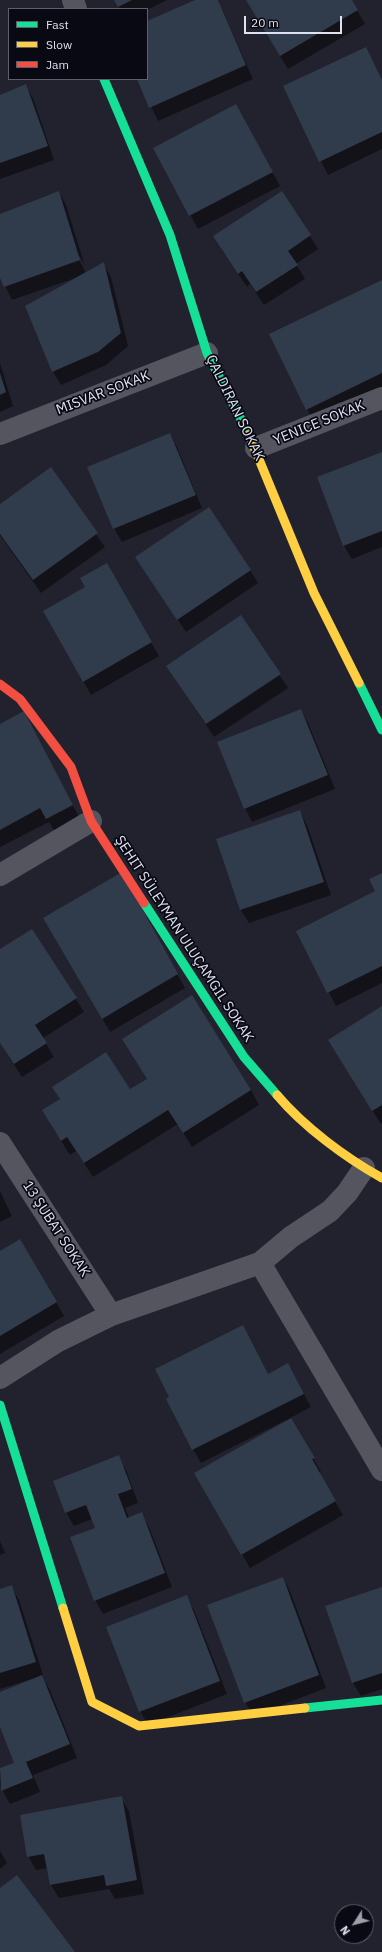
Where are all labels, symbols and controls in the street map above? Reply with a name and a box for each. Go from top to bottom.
legend [8,8,148,80]
scale bar [246,8,344,34]
text: 20 m [251,15,279,30]
text: Fast [46,17,69,32]
text: Slow [46,37,72,52]
text: Jam [46,57,69,72]
street label: ÇALDIRAN SOKAK [202,352,268,464]
street label: MISVAR SOKAK [54,367,152,419]
street label: YENICE SOKAK [271,397,367,449]
street label: ŞEHIT SÜLEYMAN ULUÇAMGIL SOKAK [111,833,257,1045]
street label: 13 ŞUBAT SOKAK [19,1178,93,1280]
north arrow [334,1904,374,1944]
text: N [337,1923,353,1938]

